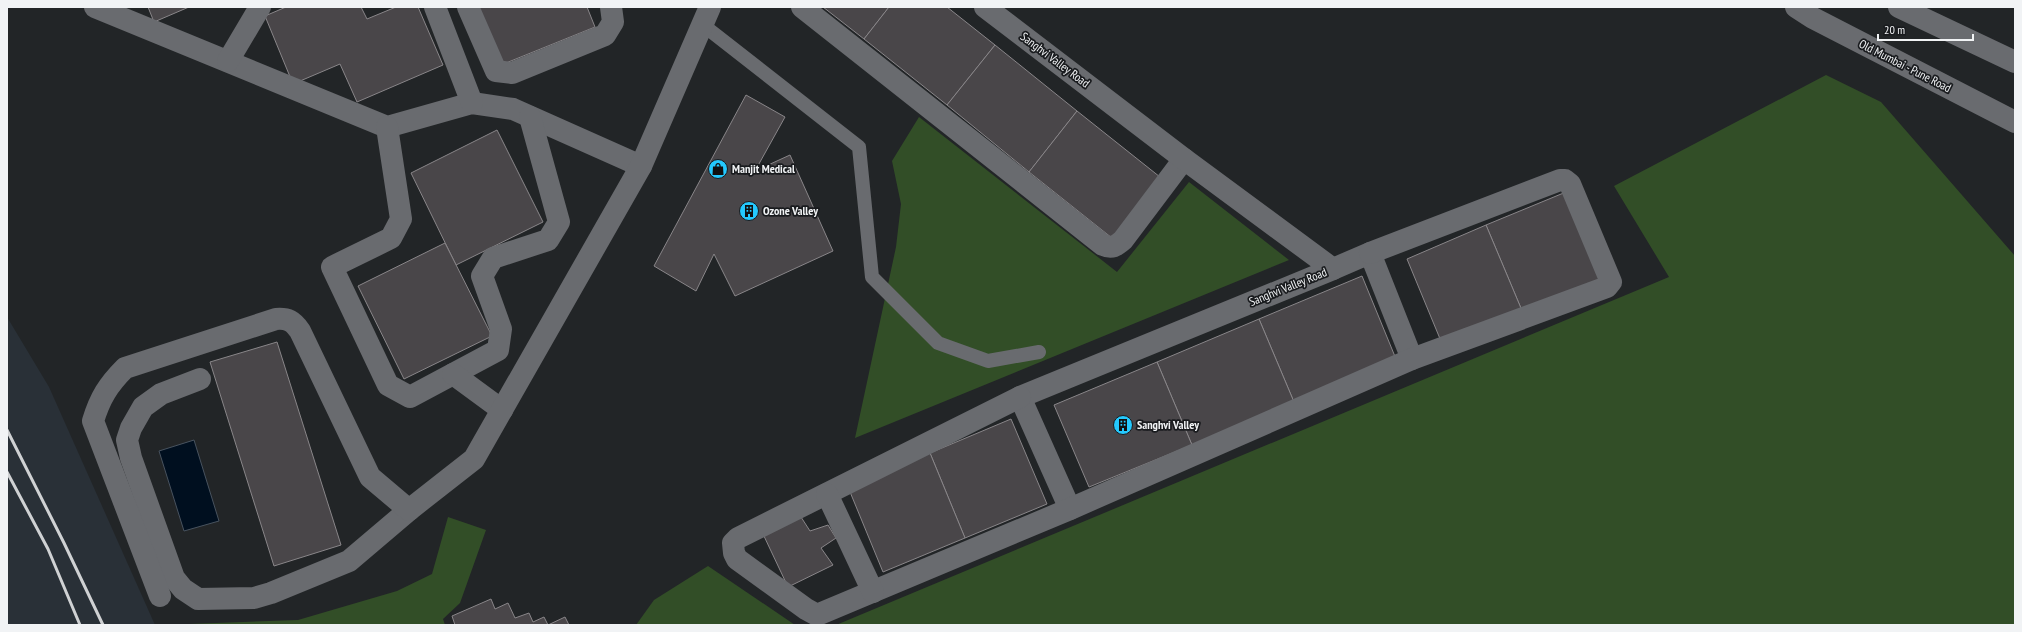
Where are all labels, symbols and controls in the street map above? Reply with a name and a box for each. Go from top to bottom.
scale bar [1878,16,1973,42]
text: 20 m [1884,22,1905,37]
street label: Sanghvi Valley Road [1018,29,1093,90]
street label: Old Mumbai - Pune Road [1857,36,1954,95]
shop icon: Manjit Medical [707,158,729,180]
place label: Manjit Medical [732,161,795,176]
building icon: Ozone Valley [738,200,760,222]
place label: Ozone Valley [763,203,818,218]
street label: Sanghvi Valley Road [1247,264,1329,309]
building icon: Sanghvi Valley [1112,414,1134,436]
place label: Sanghvi Valley [1137,417,1199,432]

